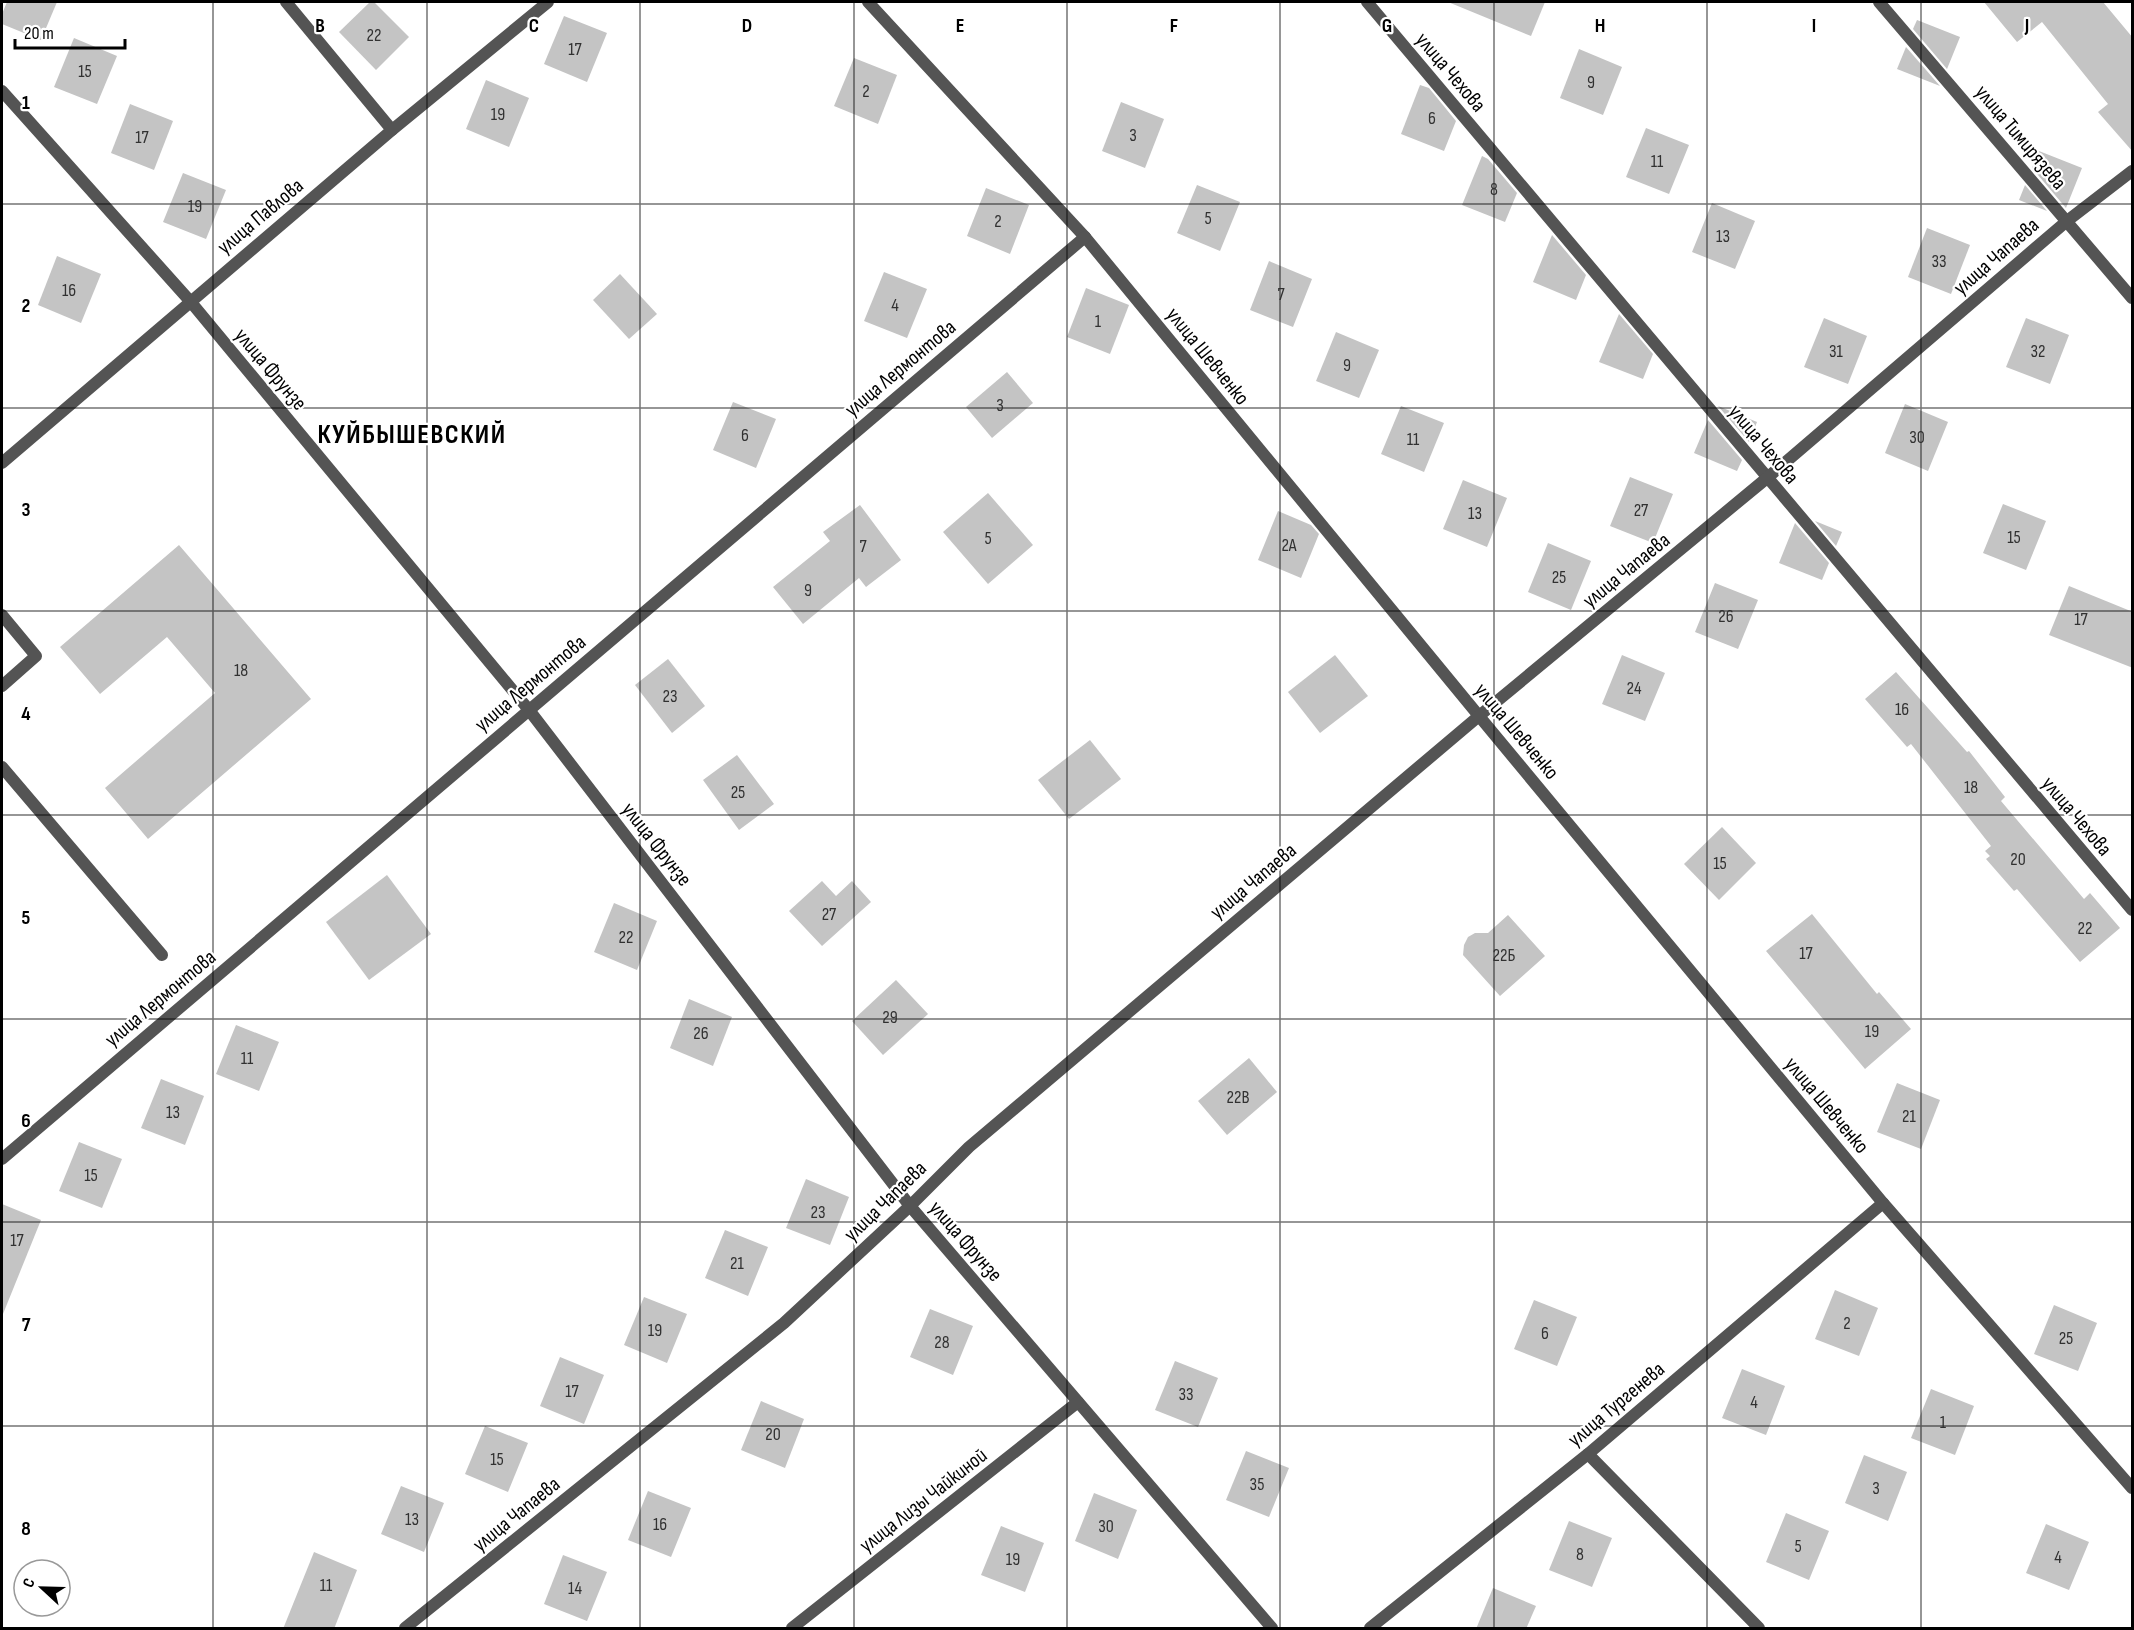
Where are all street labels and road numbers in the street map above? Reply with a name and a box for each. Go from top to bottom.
street label: улица Чехова [1410,28,1491,117]
street label: улица Тимирязева [1970,80,2072,195]
street label: улица Павлова [212,173,308,260]
street label: улица Чапаева [1949,213,2044,300]
street label: улица Шевченко [1161,303,1254,410]
street label: улица Лермонтова [840,315,961,422]
street label: улица Фрунзе [229,323,312,415]
street label: улица Чехова [1723,400,1804,489]
street label: улица Чапаева [1578,528,1675,613]
street label: улица Лермонтова [470,630,591,737]
street label: улица Шевченко [1469,678,1564,785]
street label: улица Чехова [2036,772,2117,861]
street label: улица Фрунзе [616,798,697,891]
street label: улица Чапаева [1205,838,1302,925]
street label: улица Лермонтова [100,945,221,1052]
street label: улица Шевченко [1779,1052,1874,1159]
street label: улица Чапаева [839,1156,932,1247]
street label: улица Фрунзе [924,1196,1008,1287]
street label: улица Тургенева [1563,1357,1670,1452]
street label: улица Лизы Чайкиной [855,1443,992,1558]
street label: улица Чапаева [468,1472,565,1557]

